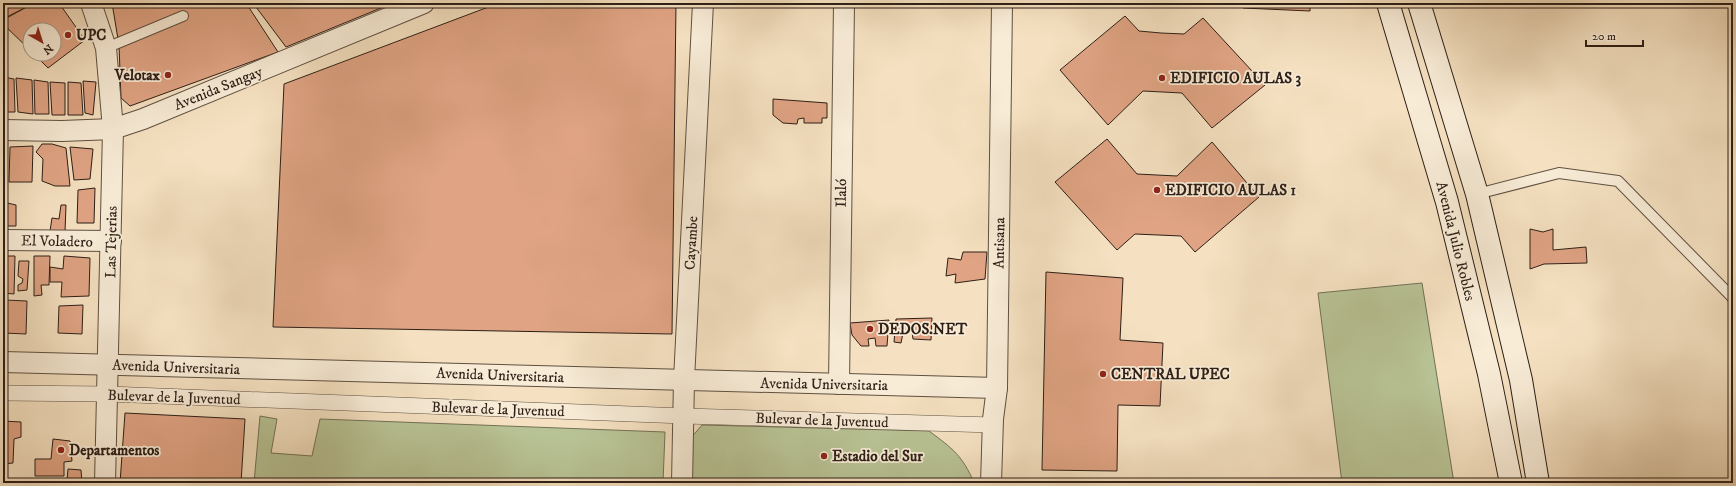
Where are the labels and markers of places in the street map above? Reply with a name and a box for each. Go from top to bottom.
place label: UPC [76,26,106,45]
marker: UPC [63,30,73,40]
place label: Velotax [114,66,161,85]
place label: EDIFICIO AULAS 3 [1170,69,1301,88]
marker: Velotax [163,70,173,80]
marker: EDIFICIO AULAS 3 [1157,73,1167,83]
place label: EDIFICIO AULAS 1 [1165,181,1296,200]
marker: EDIFICIO AULAS 1 [1152,185,1162,195]
place label: DEDOS.NET [878,320,968,339]
marker: DEDOS.NET [865,324,875,334]
place label: CENTRAL UPEC [1111,365,1230,384]
marker: CENTRAL UPEC [1098,369,1108,379]
place label: Departamentos [69,441,159,460]
marker: Departamentos [56,445,66,455]
place label: Estadio del Sur [832,447,923,466]
marker: Estadio del Sur [819,451,829,461]

